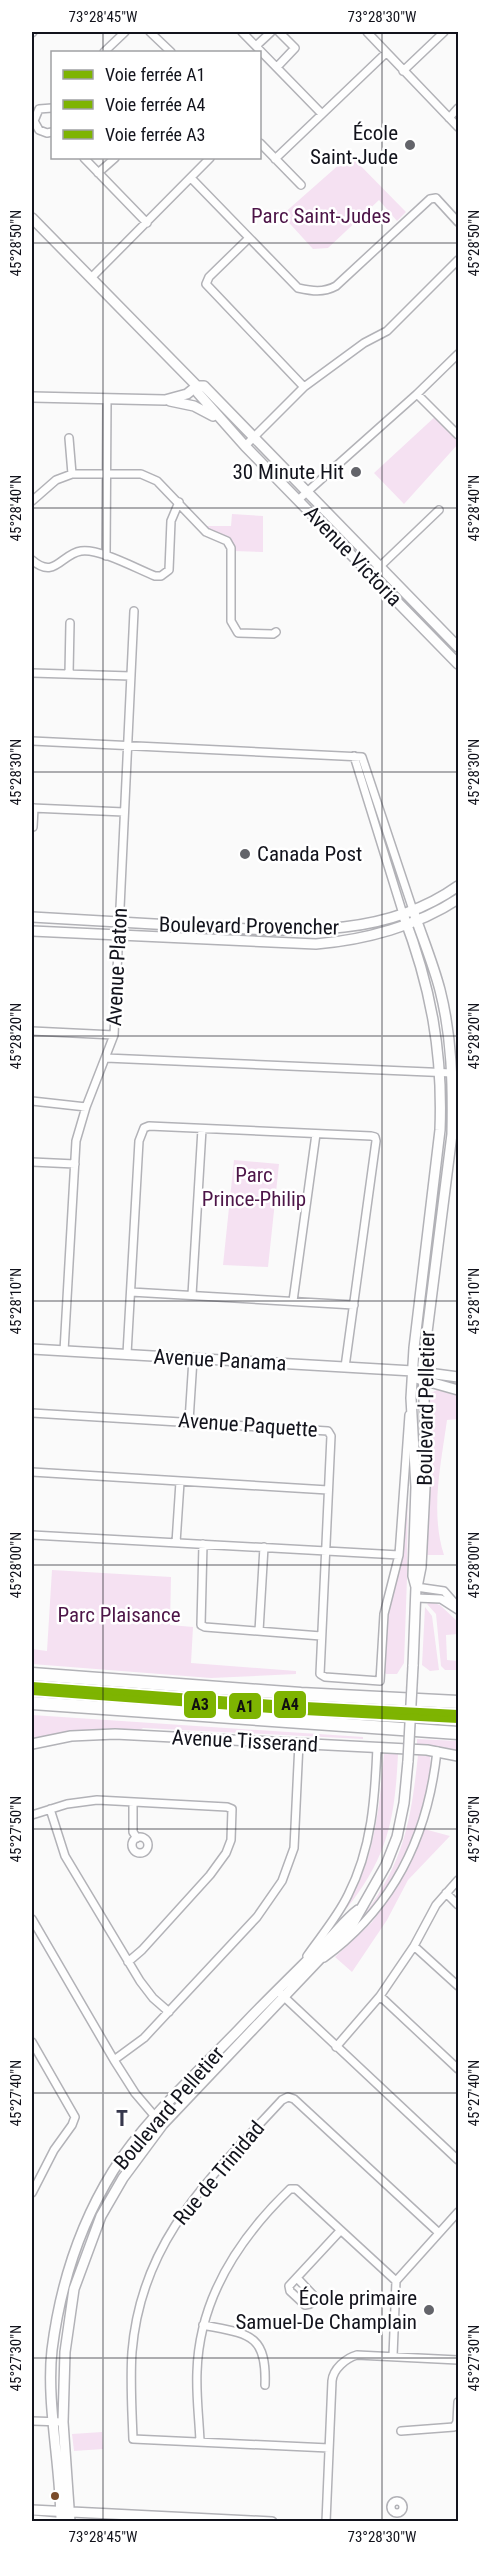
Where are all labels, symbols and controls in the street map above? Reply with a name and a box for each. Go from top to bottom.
text: 73°28'45"W [69,8,138,26]
text: 73°28'30"W [348,8,417,26]
legend [51,51,261,159]
text: Voie ferrée A1 [105,64,205,85]
text: Voie ferrée A4 [105,94,206,115]
place label: École Saint-Jude [310,121,398,169]
text: Voie ferrée A3 [105,124,205,145]
marker: École Saint-Jude [403,138,417,152]
park label: Parc Saint-Judes [251,204,391,228]
text: 45°28'50"N [7,210,25,276]
text: 45°28'50"N [465,210,483,276]
place label: 30 Minute Hit [233,460,344,484]
marker: 30 Minute Hit [349,465,363,479]
text: 45°28'40"N [7,475,25,541]
text: 45°28'40"N [465,475,483,541]
street label: Avenue Victoria [299,501,407,611]
text: 45°28'30"N [7,739,25,805]
text: 45°28'30"N [465,739,483,805]
place label: Canada Post [257,842,362,866]
marker: Canada Post [238,847,252,861]
street label: Avenue Platon [102,907,132,1027]
street label: Boulevard Provencher [159,912,339,940]
text: 45°28'20"N [7,1003,25,1069]
text: 45°28'20"N [465,1003,483,1069]
park label: Parc Prince-Philip [202,1163,306,1211]
text: 45°28'10"N [7,1268,25,1334]
text: 45°28'10"N [465,1268,483,1334]
street label: Boulevard Pelletier [413,1330,439,1486]
street label: Avenue Panama [153,1345,287,1375]
street label: Avenue Paquette [178,1408,319,1442]
text: 45°28'00"N [7,1532,25,1598]
text: 45°28'00"N [465,1532,483,1598]
park label: Parc Plaisance [58,1603,181,1627]
line badge: A3 [183,1690,217,1719]
line badge: A4 [273,1690,307,1719]
line badge: A1 [228,1692,262,1720]
text: A3 [191,1695,209,1714]
text: A4 [281,1695,299,1714]
text: A1 [236,1697,254,1716]
street label: Avenue Tisserand [171,1725,319,1757]
text: 45°27'50"N [7,1796,25,1862]
text: 45°27'50"N [465,1796,483,1862]
street label: Boulevard Pelletier [109,2042,229,2174]
text: 45°27'40"N [7,2060,25,2126]
text: 45°27'40"N [465,2060,483,2126]
district label: T [116,2106,128,2131]
street label: Rue de Trinidad [169,2116,269,2230]
place label: École primaire Samuel-De Champlain [235,2286,417,2334]
marker: École primaire Samuel-De Champlain [422,2303,436,2317]
text: 45°27'30"N [7,2325,25,2391]
text: 45°27'30"N [465,2325,483,2391]
unlabelled marker [49,2490,61,2502]
text: 73°28'45"W [69,2528,138,2546]
text: 73°28'30"W [348,2528,417,2546]

